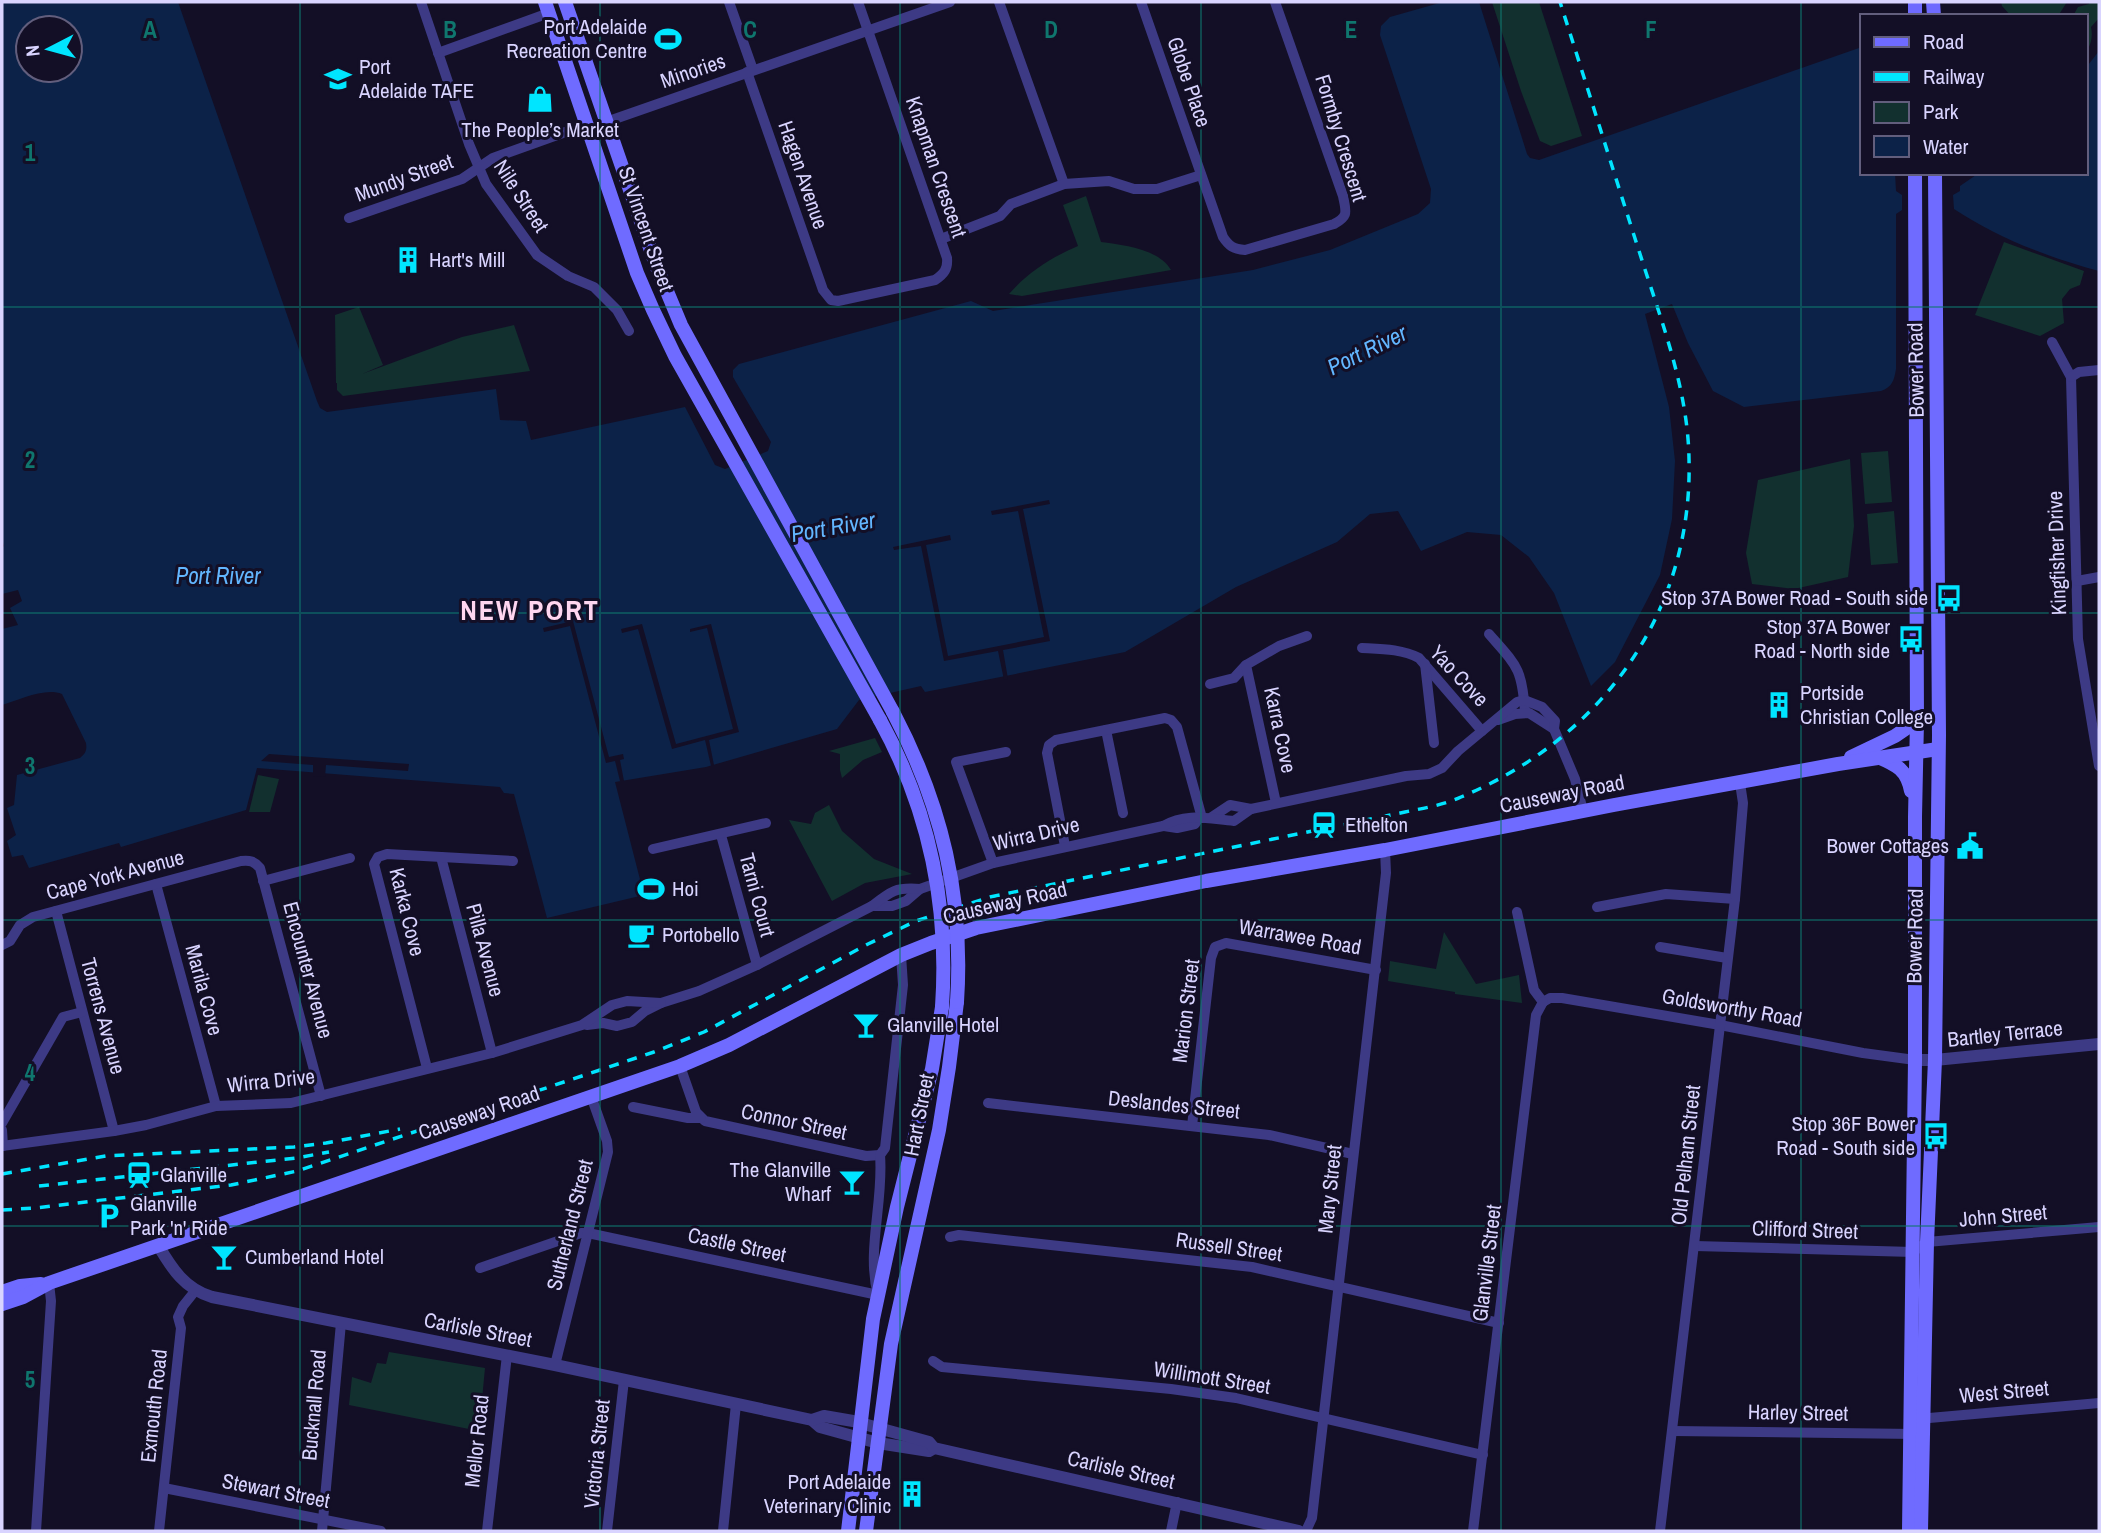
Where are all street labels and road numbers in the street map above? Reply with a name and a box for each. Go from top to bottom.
street label: Globe Place [1160,33,1218,131]
street label: Minories [656,46,729,95]
street label: Formby Crescent [1308,71,1375,205]
street label: Knapman Crescent [899,92,974,241]
street label: Hagen Avenue [771,117,836,233]
street label: Mundy Street [351,146,457,209]
street label: Nile Street [487,154,556,238]
street label: St Vincent Street [612,163,681,295]
street label: Bower Road [1900,322,1931,418]
street label: Kingfisher Drive [2040,490,2073,616]
street label: Yao Cove [1423,639,1495,713]
street label: Karra Cove [1257,684,1304,776]
street label: Causeway Road [1497,767,1627,820]
street label: Wirra Drive [990,809,1082,858]
street label: Cape York Avenue [43,842,187,907]
street label: Tarni Court [732,850,783,940]
street label: Karka Cove [383,865,432,959]
street label: Causeway Road [940,874,1070,931]
street label: Bower Road [1899,888,1930,984]
street label: Encounter Avenue [276,898,341,1041]
street label: Pilla Avenue [459,900,512,1000]
street label: Warrawee Road [1237,911,1364,962]
street label: Marila Cove [178,941,231,1038]
street label: Torrens Avenue [74,954,133,1077]
street label: Marion Street [1165,957,1206,1064]
street label: Goldsworthy Road [1660,981,1804,1034]
street label: Bartley Terrace [1946,1013,2064,1054]
street label: Wirra Drive [226,1061,316,1100]
street label: Hart Street [896,1071,941,1159]
street label: Causeway Road [414,1078,543,1147]
street label: Deslandes Street [1107,1083,1241,1126]
street label: Old Pelham Street [1664,1083,1707,1226]
street label: Connor Street [739,1096,850,1147]
street label: Mary Street [1310,1143,1349,1235]
street label: Sutherland Street [539,1156,600,1293]
street label: John Street [1958,1197,2048,1234]
street label: Glanville Street [1465,1203,1508,1323]
street label: Clifford Street [1752,1213,1859,1246]
street label: Castle Street [685,1220,789,1269]
street label: Russell Street [1174,1225,1284,1268]
street label: Carlisle Street [422,1305,535,1354]
street label: Exmouth Road [133,1348,174,1464]
street label: Bucknall Road [294,1348,333,1462]
street label: Willimott Street [1152,1354,1273,1401]
street label: West Street [1958,1373,2050,1410]
street label: Mellor Road [457,1393,496,1489]
street label: Harley Street [1748,1397,1849,1428]
street label: Victoria Street [576,1398,617,1510]
street label: Carlisle Street [1065,1443,1178,1496]
street label: Stewart Street [220,1466,333,1515]

